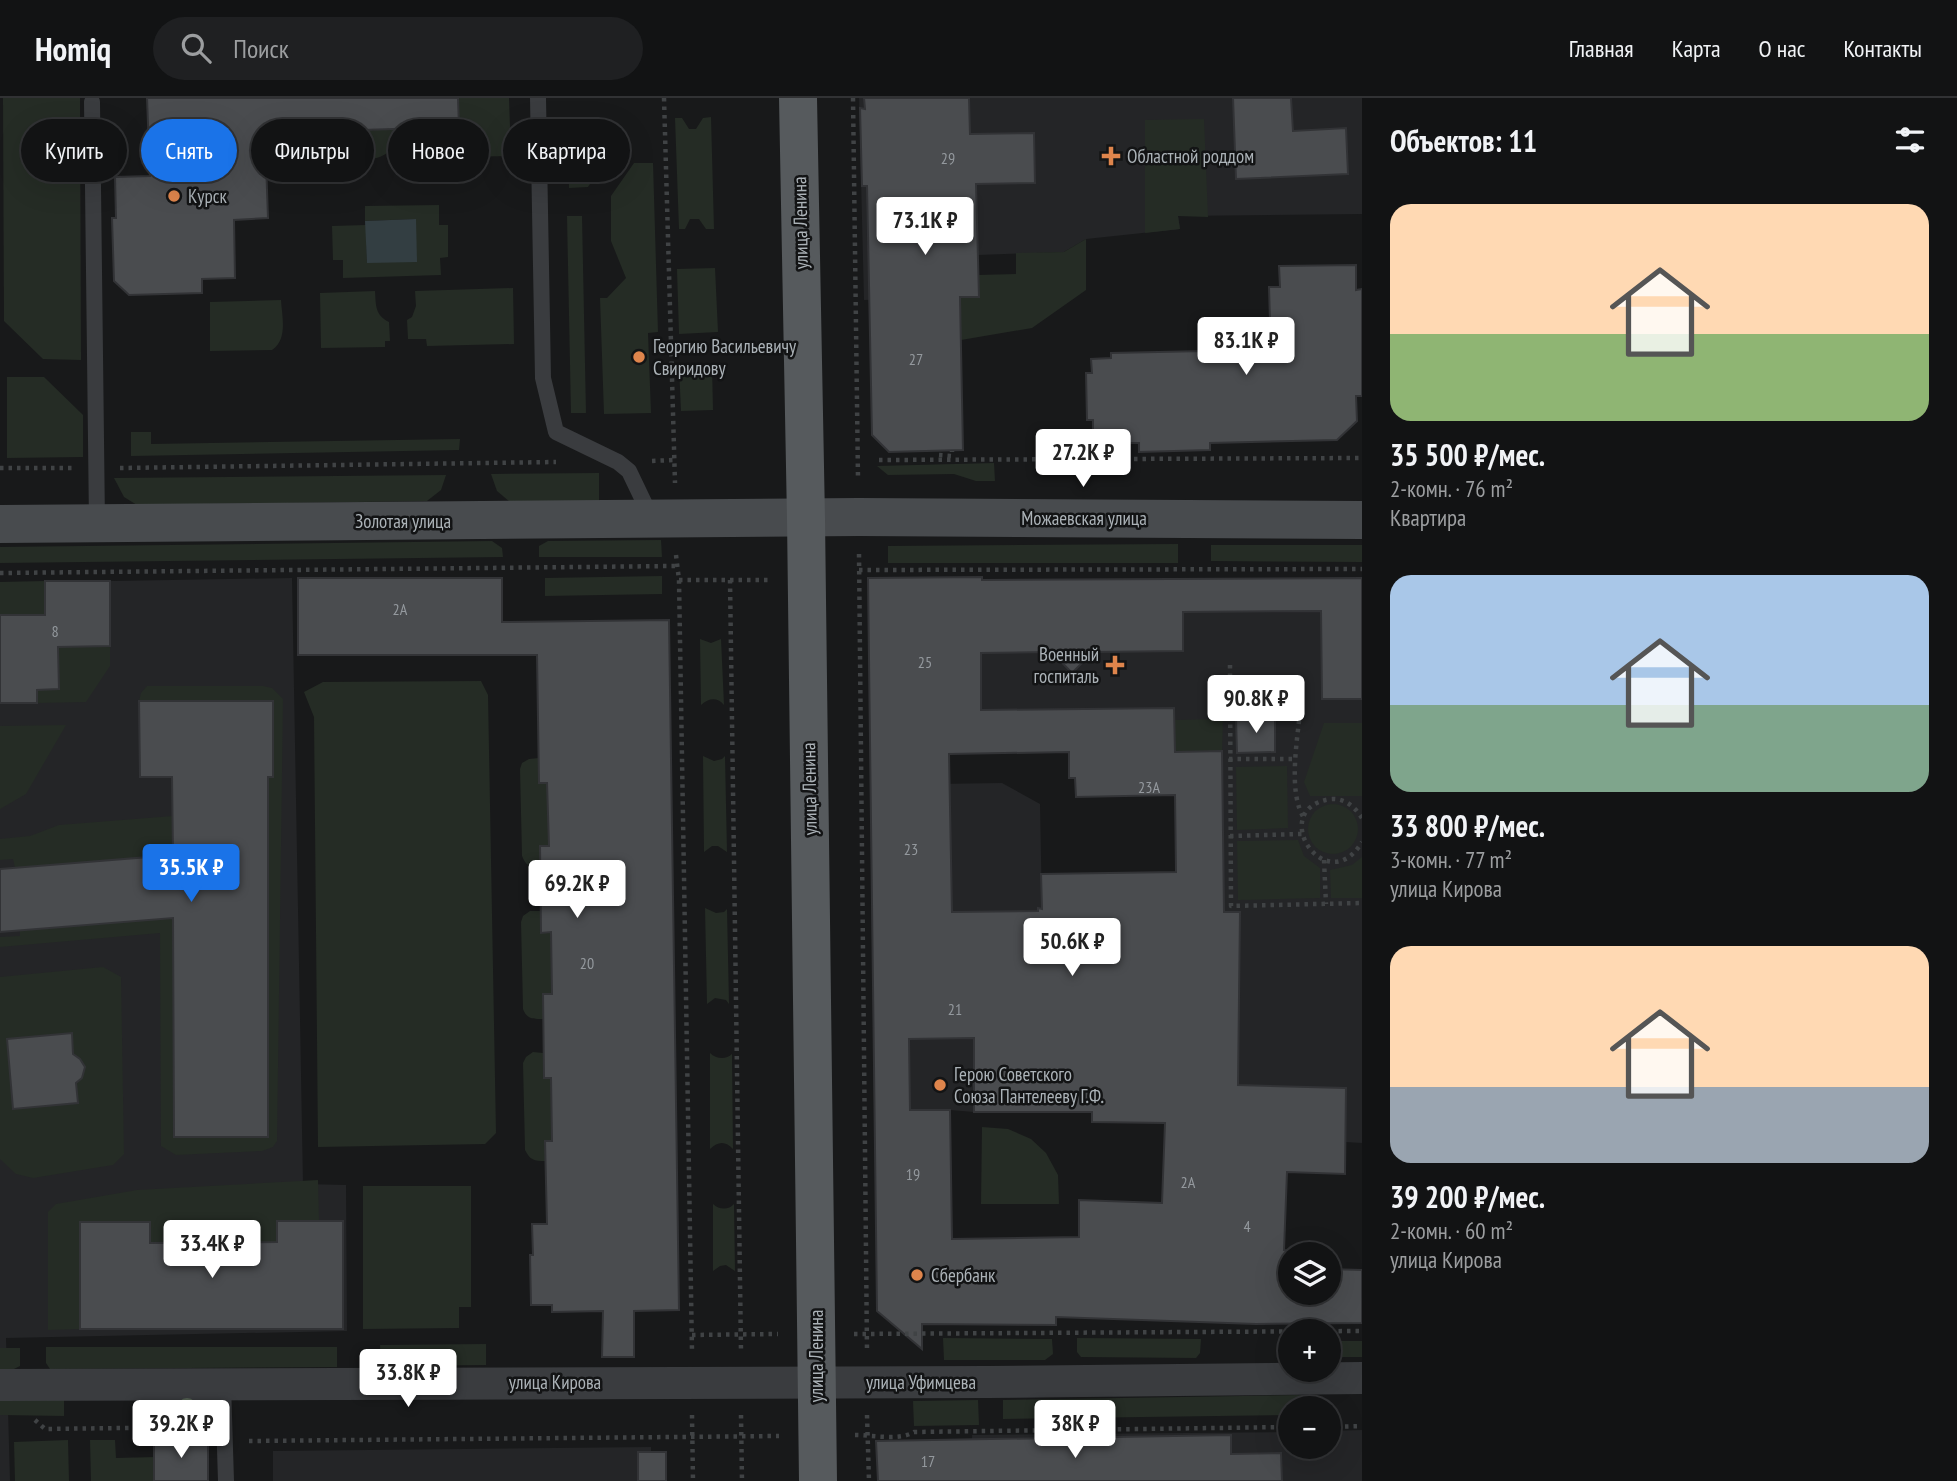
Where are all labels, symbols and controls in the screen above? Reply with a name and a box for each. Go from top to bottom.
search box [153,17,643,80]
text: Homiq [35,27,111,70]
icon: search [177,29,215,67]
text: Поиск [233,32,289,65]
text: Главная [1569,33,1634,64]
text: Карта [1672,33,1721,64]
text: О нас [1759,33,1805,64]
text: Контакты [1843,33,1922,64]
chip: Купить [21,119,127,182]
chip: Снять [141,119,237,182]
chip: Фильтры [251,119,374,182]
chip: Новое [388,119,489,182]
chip: Квартира [503,119,630,182]
text: Объектов: 11 [1390,121,1537,160]
icon: filters [1891,121,1929,159]
place label: Областной роддом [1127,144,1254,168]
marker: Областной роддом [1101,146,1121,166]
house number: 29 [941,148,955,168]
street label: улица Ленина [787,176,813,270]
place label: Курск [188,184,227,208]
marker: Курск [166,188,182,204]
pin: 73.1K ₽ [860,198,990,257]
text: 73.1K ₽ [893,205,957,234]
icon: home [1597,249,1723,375]
pin: 83.1K ₽ [1181,317,1311,377]
text: 83.1K ₽ [1214,325,1278,354]
place label: Георгию Васильевичу Свиридову [653,334,797,380]
marker: Георгию Васильевичу Свиридову [631,349,647,365]
house number: 27 [909,349,923,369]
pin: 27.2K ₽ [1018,430,1148,489]
text: 35 500 ₽/мес. [1390,435,1545,474]
text: 27.2K ₽ [1052,437,1114,466]
text: 2-комн. · 76 m² [1390,474,1513,503]
text: Квартира [1390,503,1466,532]
street label: Можаевская улица [1021,506,1147,530]
street label: Золотая улица [355,509,451,533]
house number: 2А [393,599,408,619]
icon: home [1597,620,1723,746]
house number: 8 [51,621,59,641]
place label: Военный госпиталь [1034,642,1099,688]
house number: 25 [918,652,932,672]
marker: Военный госпиталь [1105,655,1125,675]
pin: 90.8K ₽ [1191,676,1321,735]
text: 90.8K ₽ [1224,683,1288,712]
street label: улица Ленина [796,742,822,836]
house number: 23А [1138,777,1160,797]
text: 33 800 ₽/мес. [1390,806,1545,845]
house number: 23 [904,839,918,859]
pin: 35.5K ₽ [126,844,256,904]
text: 3-комн. · 77 m² [1390,845,1512,874]
text: 35.5K ₽ [159,852,223,881]
pin: 69.2K ₽ [512,860,642,920]
text: 69.2K ₽ [545,868,609,897]
text: улица Кирова [1390,874,1502,903]
pin: 50.6K ₽ [1007,918,1137,978]
text: 50.6K ₽ [1040,926,1104,955]
house number: 20 [580,953,594,973]
icon: home [1597,991,1723,1117]
house number: 21 [948,999,962,1019]
place label: Герою Советского Союза Пантелееву Г.Ф. [954,1062,1104,1108]
marker: Герою Советского Союза Пантелееву Г.Ф. [932,1077,948,1093]
house number: 19 [906,1164,920,1184]
house number: 2А [1181,1172,1196,1192]
text: 39 200 ₽/мес. [1390,1177,1545,1216]
house number: 4 [1243,1216,1251,1236]
text: 2-комн. · 60 m² [1390,1216,1513,1245]
pin: 33.4K ₽ [147,1220,277,1280]
text: 33.4K ₽ [180,1228,244,1257]
map controls [1278,1242,1341,1459]
button: layers [1278,1242,1341,1305]
text: улица Кирова [1390,1245,1502,1274]
place label: Сбербанк [931,1263,996,1287]
marker: Сбербанк [909,1267,925,1283]
street label: улица Ленина [804,1310,828,1402]
button: + [1278,1319,1341,1382]
pin: 33.8K ₽ [343,1350,473,1409]
text: 33.8K ₽ [376,1357,440,1386]
street label: улица Кирова [509,1370,601,1394]
street label: улица Уфимцева [866,1370,976,1394]
button: − [1278,1396,1341,1459]
pin: 39.2K ₽ [116,1400,246,1460]
pin: 38K ₽ [1026,1400,1124,1460]
text: 39.2K ₽ [149,1408,213,1437]
text: 38K ₽ [1050,1408,1100,1437]
house number: 17 [921,1451,935,1471]

